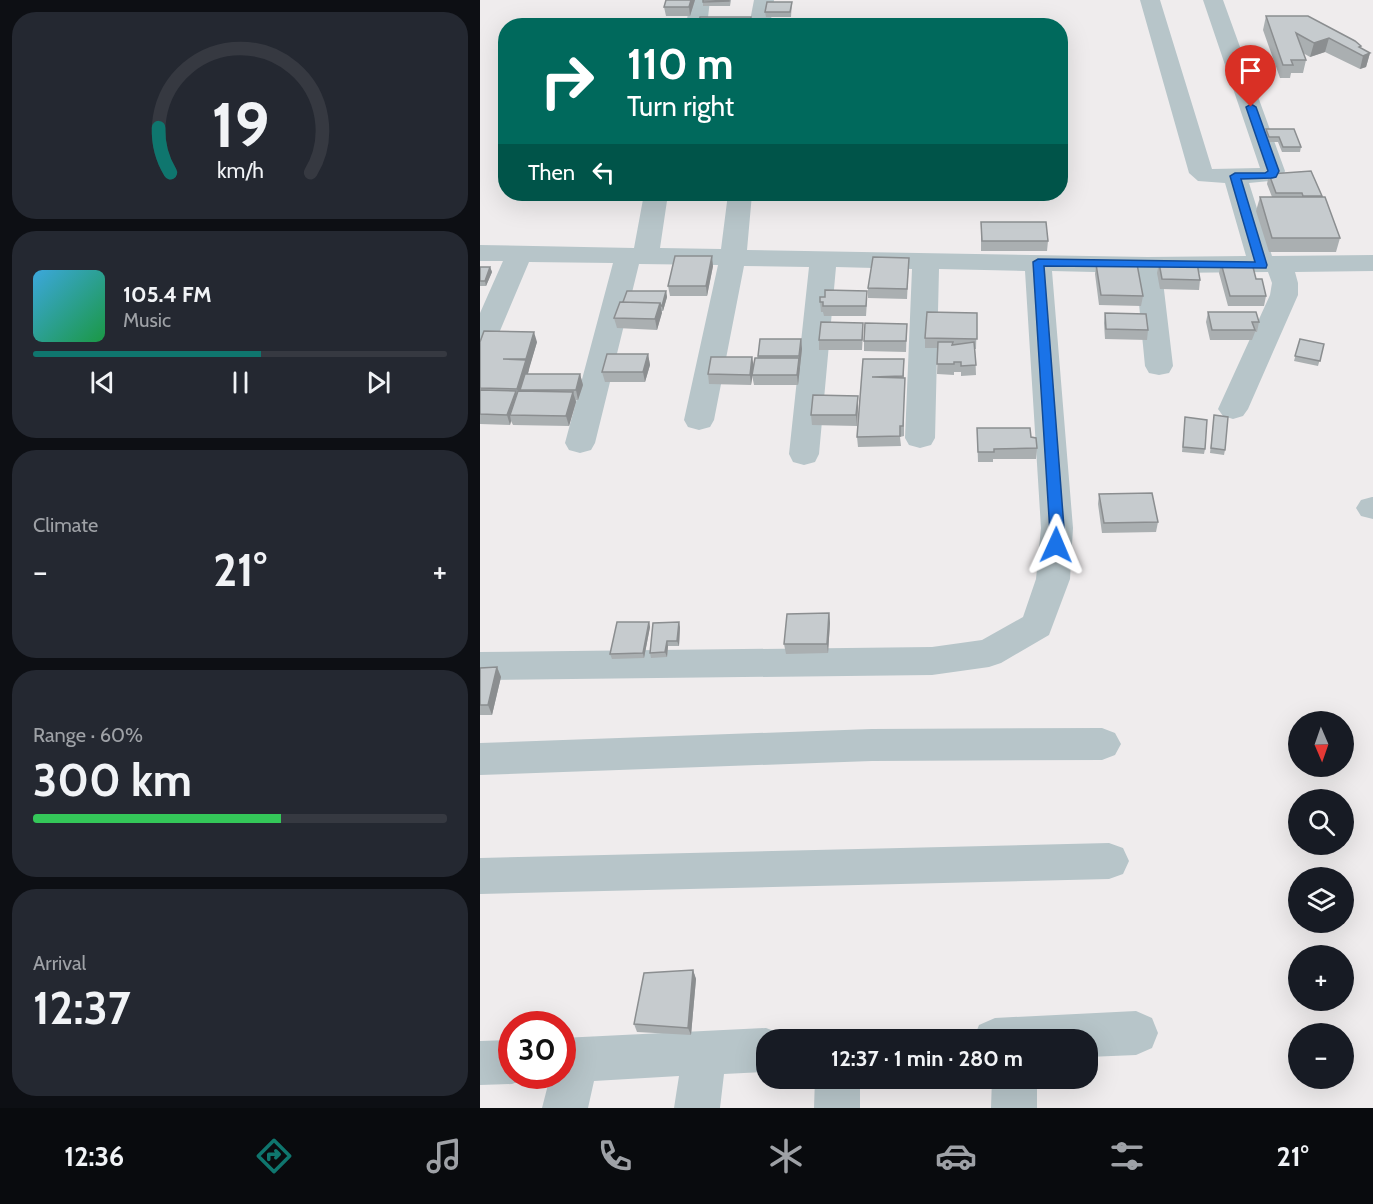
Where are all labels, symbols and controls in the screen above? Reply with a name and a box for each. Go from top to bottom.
text: 110 m [627,38,734,90]
icon: right [528,42,606,120]
pin [1225,45,1276,107]
icon: arrive [1234,54,1267,87]
text: 19 [211,87,269,163]
text: Turn right [627,90,734,123]
icon: left [587,156,620,189]
text: km/h [217,157,263,183]
text: Then [528,159,575,186]
text: 105.4 FM [123,281,211,308]
text: Music [123,308,171,332]
icon: previous [86,366,119,399]
icon: pause [224,366,257,399]
icon: next [362,366,395,399]
text: Climate [33,513,98,537]
position arrow [1024,513,1088,577]
text: 21° [213,543,267,597]
text: − [33,551,48,591]
text: + [432,551,447,591]
north arrow [1288,711,1354,777]
map controls [1288,711,1354,1089]
text: Range · 60% [33,723,143,747]
text: 300 km [33,753,192,807]
button: search [1288,789,1354,855]
button: layers [1288,867,1354,933]
button: + [1288,945,1354,1011]
text: Arrival [33,951,86,975]
text: 12:37 [33,981,131,1035]
speed limit sign: 30 [498,1011,576,1089]
button: − [1288,1023,1354,1089]
text: 12:37 · 1 min · 280 m [831,1045,1023,1072]
icon: directions [253,1135,295,1177]
icon: music [423,1135,465,1177]
icon: phone [594,1135,636,1177]
icon: climate [765,1135,807,1177]
icon: car [935,1135,977,1177]
icon: filters [1106,1135,1148,1177]
text: 12:36 [64,1140,124,1173]
text: 21° [1277,1140,1309,1173]

